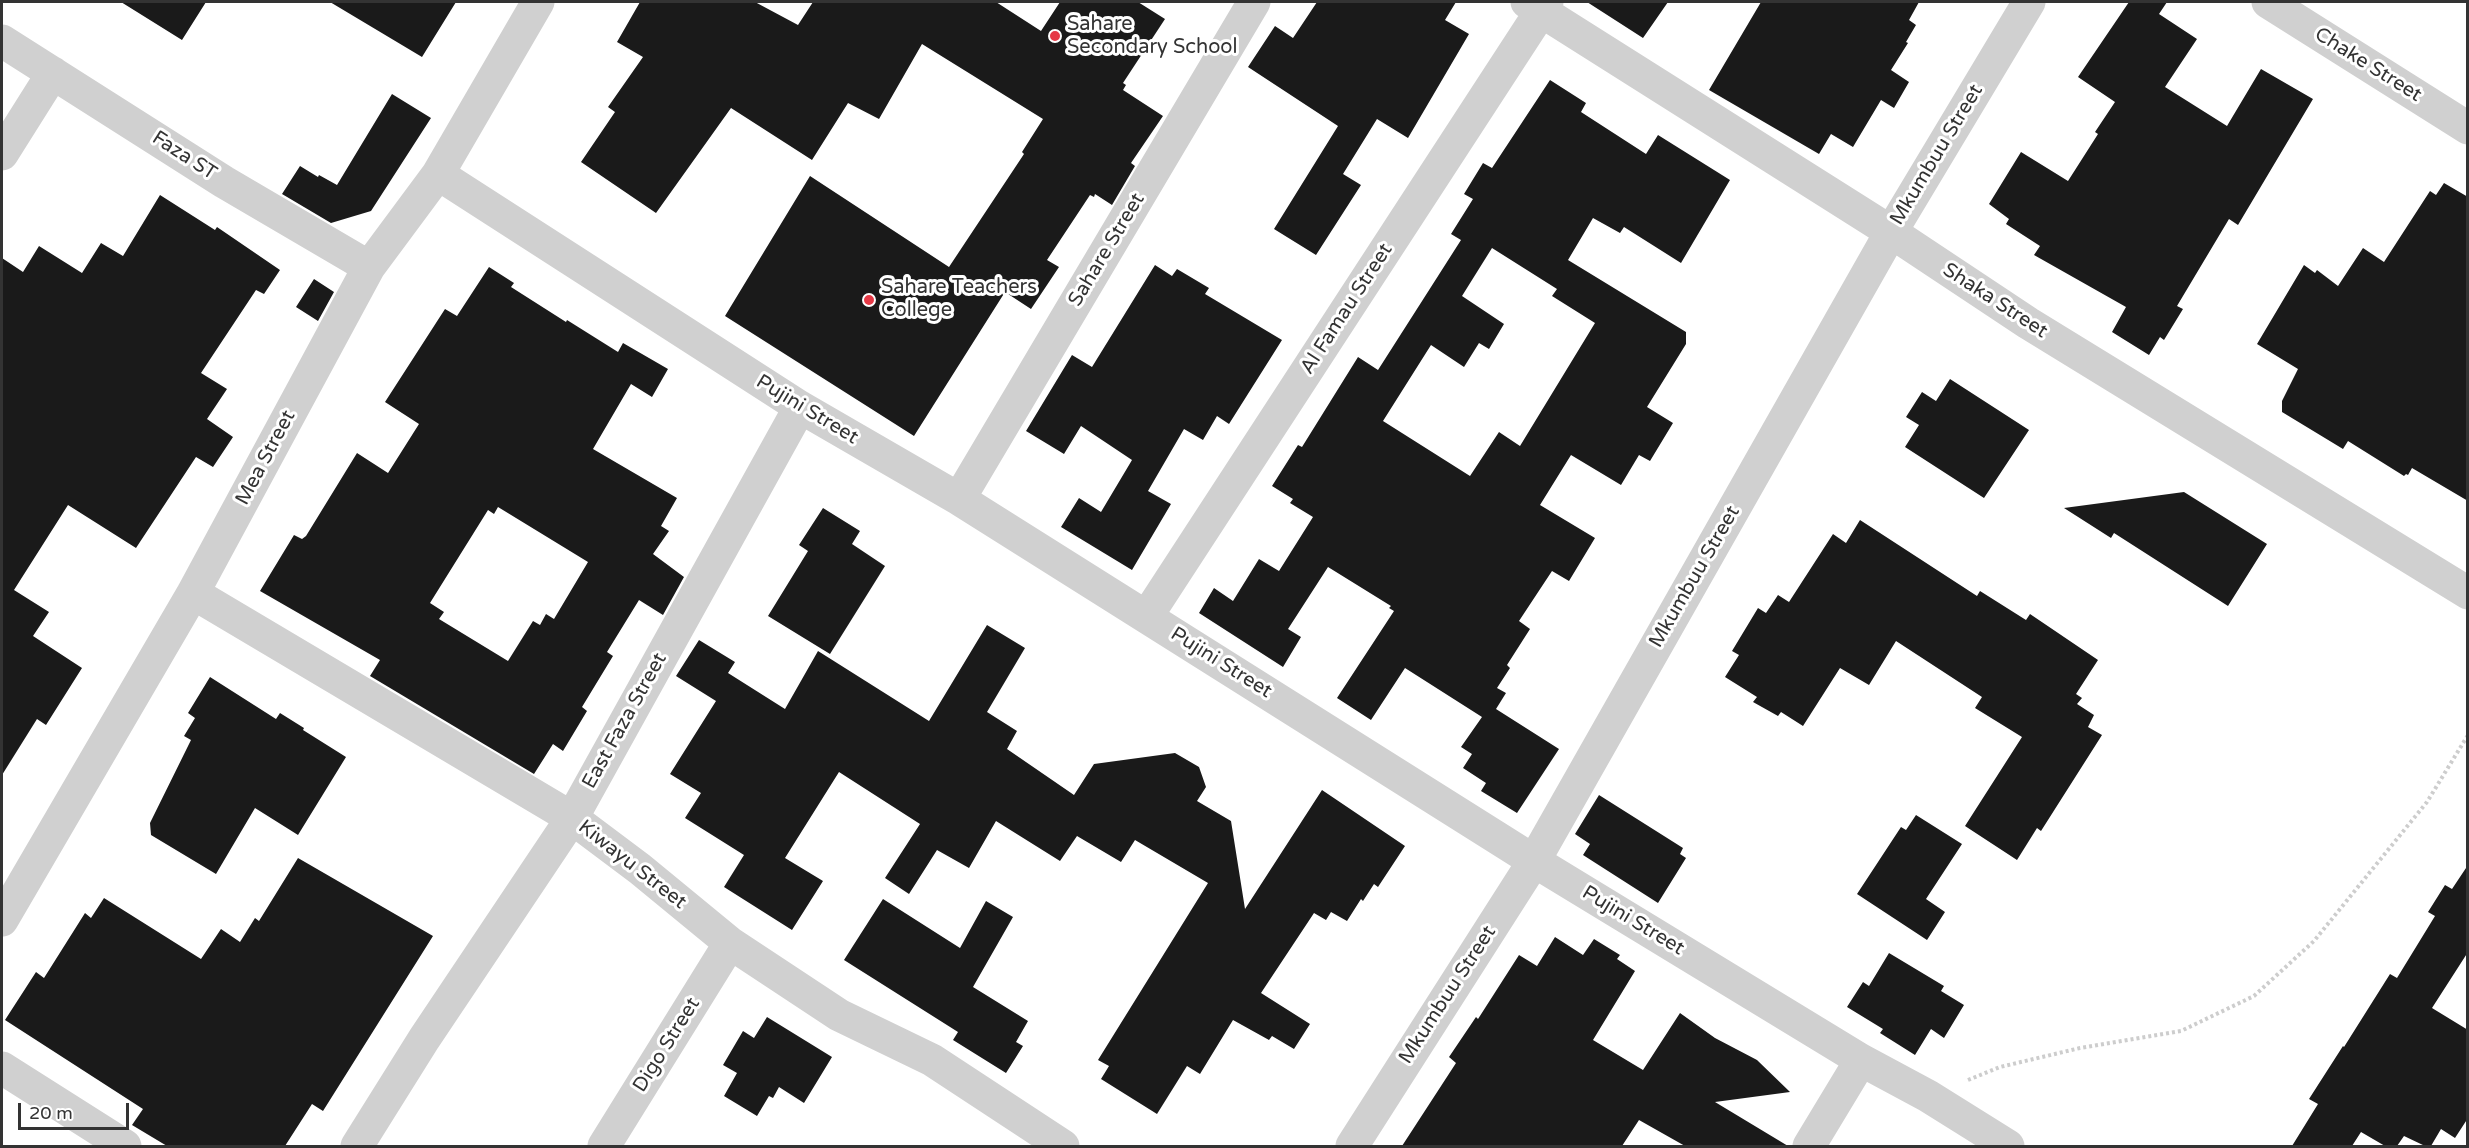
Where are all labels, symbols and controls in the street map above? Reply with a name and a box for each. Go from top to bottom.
place label: Sahare Secondary School [1067,13,1237,60]
street label: Chake Street [2310,23,2426,107]
marker: Sahare Secondary School [1048,29,1062,43]
street label: Mkumbuu Street [1886,80,1988,230]
street label: Faza ST [147,126,221,186]
street label: Sahare Street [1064,189,1150,311]
street label: Al Famau Street [1296,239,1398,379]
street label: Shaka Street [1938,258,2052,344]
place label: Sahare Teachers College [881,276,1037,323]
marker: Sahare Teachers College [862,293,876,307]
street label: Pujini Street [752,370,862,450]
street label: Mea Street [231,406,301,510]
street label: Mkumbuu Street [1645,502,1745,652]
street label: Pujini Street [1166,622,1276,704]
street label: East Faza Street [578,649,672,793]
street label: Kiwayu Street [573,815,691,915]
street label: Pujini Street [1578,881,1688,961]
street label: Mkumbuu Street [1394,921,1502,1069]
street label: Digo Street [628,993,706,1097]
scale bar [21,1091,132,1129]
text: 20 m [29,1102,73,1124]

